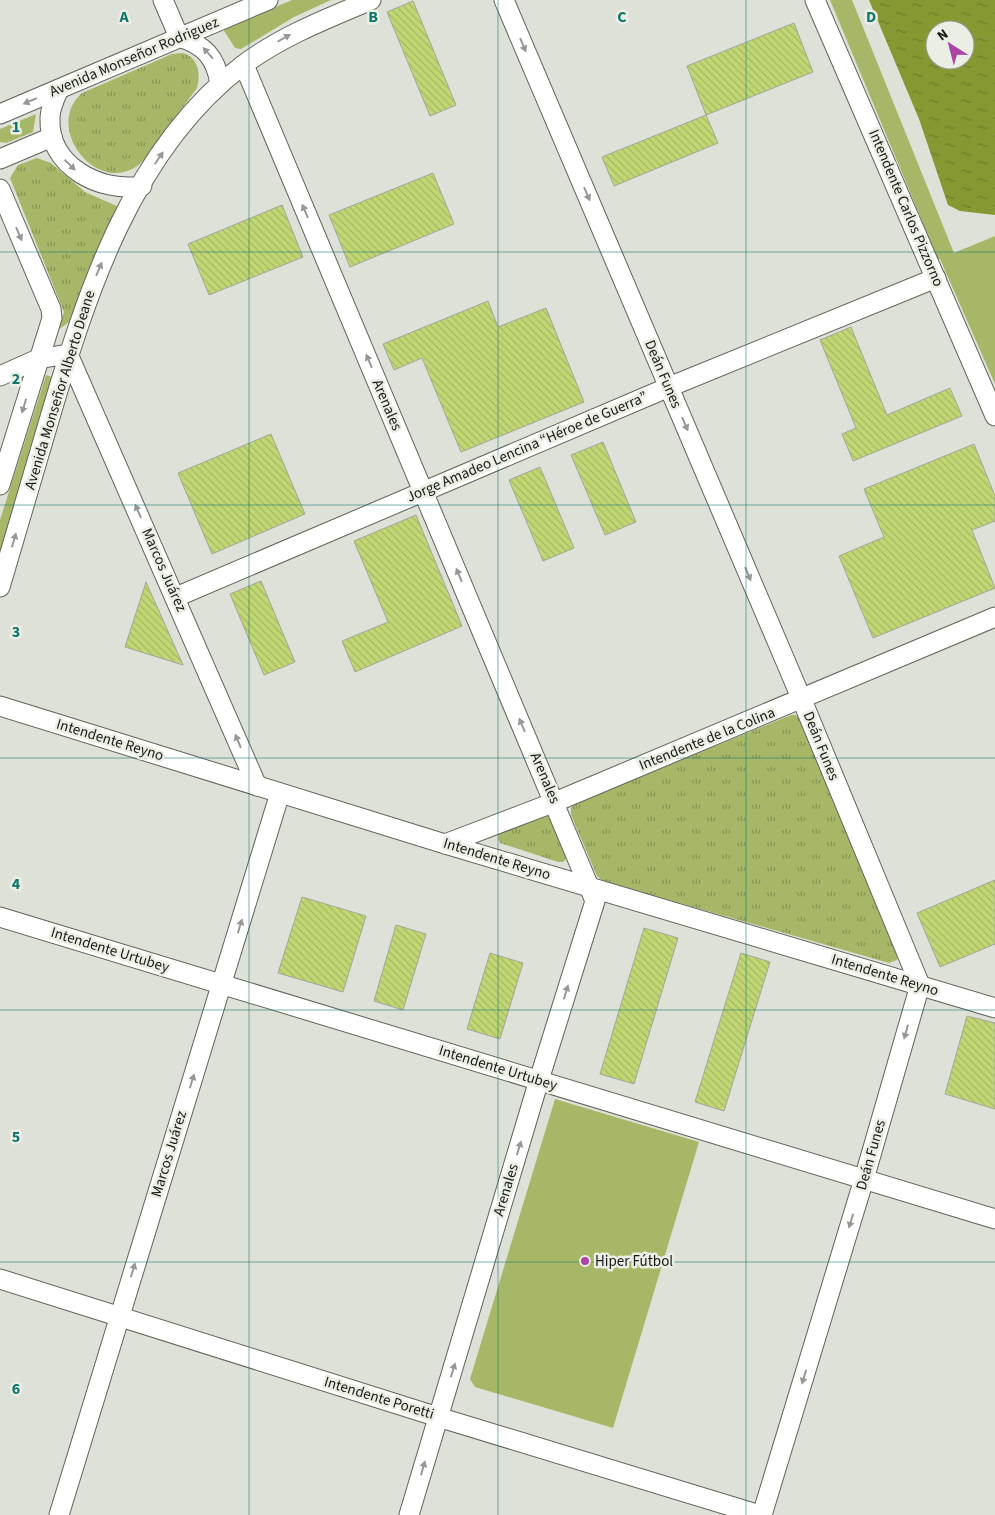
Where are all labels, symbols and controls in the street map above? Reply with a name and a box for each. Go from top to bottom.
text: B [368,6,378,28]
text: C [617,6,627,28]
text: D [866,6,876,28]
street label: Avenida Monseñor Rodriguez [47,13,221,101]
north arrow [925,20,975,70]
text: N [933,24,953,46]
one-way arrow [278,34,291,43]
one-way arrow [519,38,527,52]
one-way arrow [202,48,214,60]
one-way arrow [22,97,37,105]
text: 1 [12,116,20,138]
street label: Intendente Carlos Pizzorno [863,126,949,290]
one-way arrow [154,151,164,164]
one-way arrow [64,159,76,171]
one-way arrow [583,187,591,201]
one-way arrow [301,204,309,218]
one-way arrow [16,227,24,241]
one-way arrow [96,262,104,276]
street label: Avenida Monseñor Alberto Deane [20,288,100,492]
street label: Deán Funes [639,337,687,411]
one-way arrow [364,354,372,368]
text: 2 [12,368,20,390]
street label: Arenales [367,376,407,434]
street label: Jorge Amadeo Lencina “Héroe de Guerra” [403,387,651,507]
one-way arrow [19,399,27,414]
one-way arrow [681,417,689,431]
one-way arrow [133,504,141,518]
street label: Marcos Juárez [136,525,192,615]
one-way arrow [10,533,18,548]
one-way arrow [455,567,463,582]
one-way arrow [745,567,753,581]
text: 3 [12,621,20,643]
street label: Intendente de la Colina [636,702,778,776]
street label: Deán Funes [798,708,844,784]
street label: Intendente Reyno [54,714,166,766]
one-way arrow [518,717,526,732]
one-way arrow [233,734,241,748]
street label: Arenales [525,749,565,807]
street label: Intendente Reyno [441,833,553,885]
text: 4 [12,873,21,895]
one-way arrow [236,918,244,933]
street label: Intendente Urtubey [48,922,172,978]
street label: Intendente Reyno [829,949,941,1001]
one-way arrow [563,985,571,1000]
one-way arrow [902,1024,910,1039]
street label: Intendente Urtubey [436,1040,560,1096]
one-way arrow [188,1074,196,1089]
street label: Marcos Juárez [146,1108,192,1200]
street label: Deán Funes [851,1117,891,1193]
text: 5 [12,1126,20,1148]
one-way arrow [515,1140,523,1155]
street label: Arenales [488,1161,524,1219]
one-way arrow [846,1214,854,1229]
place label: Hiper Fútbol [595,1251,673,1272]
marker: Hiper Fútbol [579,1255,591,1267]
one-way arrow [129,1262,137,1277]
one-way arrow [449,1363,457,1378]
one-way arrow [799,1369,807,1384]
street label: Intendente Poretti [321,1371,437,1425]
text: 6 [12,1378,20,1400]
one-way arrow [419,1461,427,1476]

